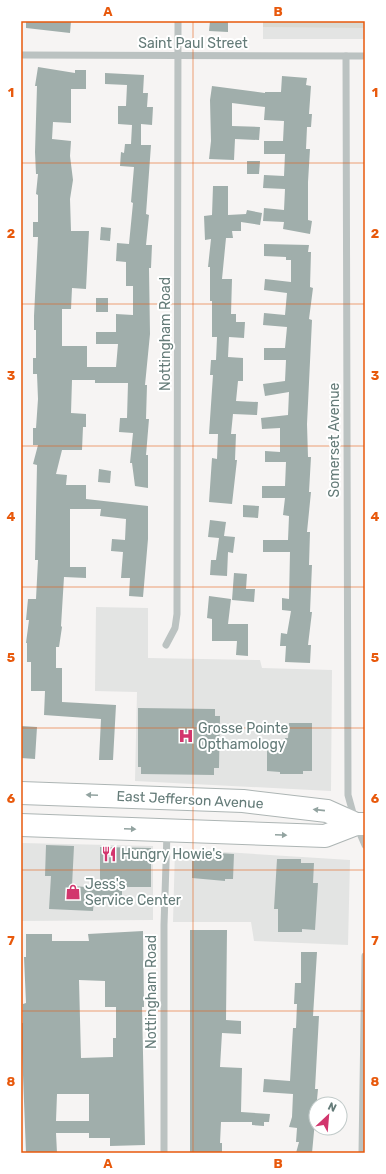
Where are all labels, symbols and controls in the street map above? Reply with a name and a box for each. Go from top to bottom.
text: A [103,4,113,19]
text: B [273,4,283,19]
street label: Saint Paul Street [138,35,248,52]
text: 1 [8,85,14,100]
text: 1 [372,85,378,100]
text: 2 [7,226,15,241]
text: 2 [371,226,379,241]
street label: Nottingham Road [157,277,174,391]
text: 3 [7,368,16,383]
text: 3 [371,368,380,383]
street label: Somerset Avenue [326,382,343,497]
text: 4 [7,509,16,524]
text: 4 [371,509,380,524]
text: 5 [7,650,15,665]
text: 5 [371,650,379,665]
place label: Grosse Pointe Opthamology [198,720,288,753]
hospital icon: Grosse Pointe Opthamology [177,727,195,745]
street label: East Jefferson Avenue [116,788,264,812]
text: 6 [7,791,16,806]
text: 6 [371,791,380,806]
one-way arrow [86,792,98,799]
one-way arrow [313,807,326,813]
one-way arrow [124,826,137,832]
one-way arrow [275,832,288,838]
restaurant icon: Hungry Howie's [100,845,118,863]
place label: Hungry Howie's [121,846,222,863]
place label: Jess's Service Center [85,876,182,909]
shop icon: Jess's Service Center [64,883,82,901]
text: 7 [7,933,15,948]
text: 7 [371,933,379,948]
street label: Nottingham Road [143,935,160,1049]
text: 8 [7,1074,16,1089]
text: 8 [371,1074,380,1089]
north arrow [308,1096,348,1136]
text: N [326,1100,339,1115]
text: A [103,1156,113,1171]
text: B [273,1156,283,1171]

